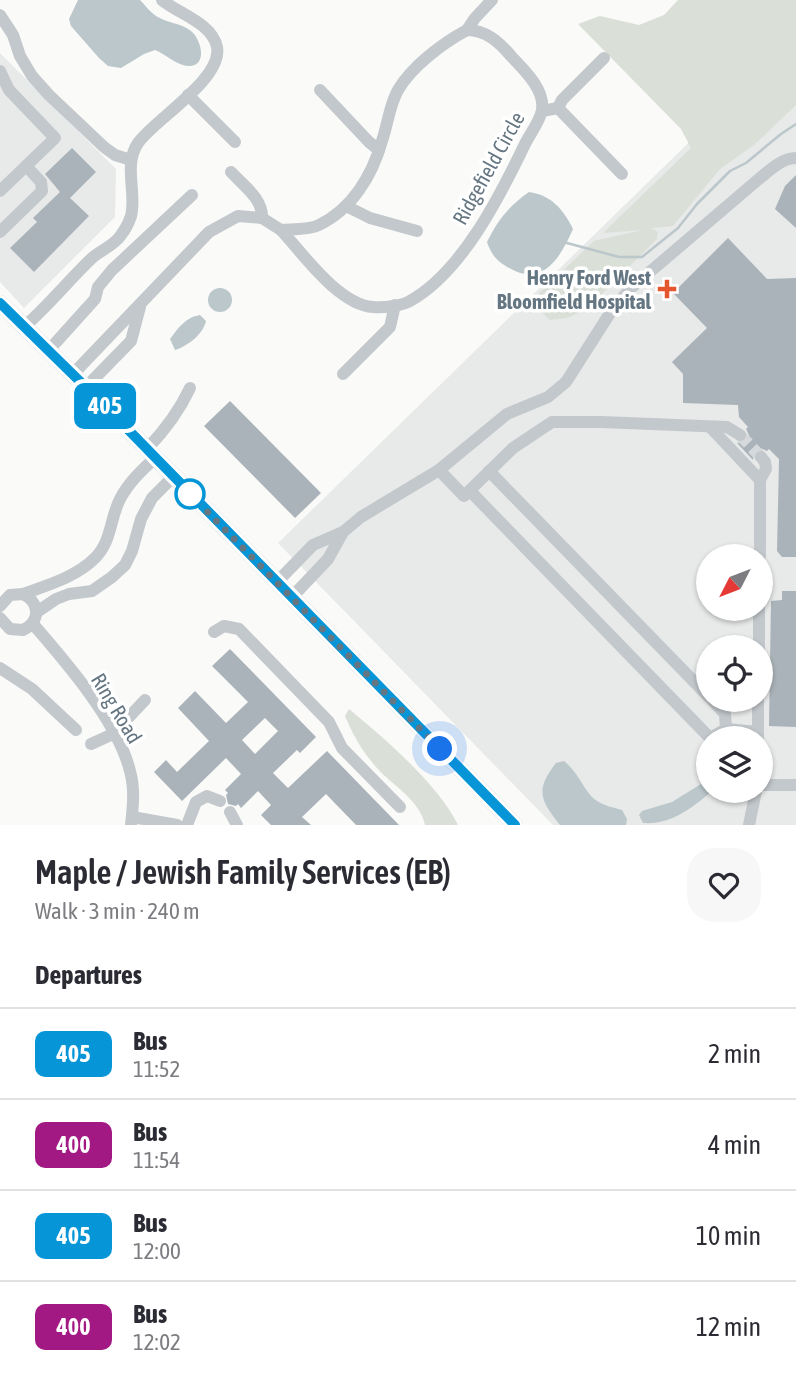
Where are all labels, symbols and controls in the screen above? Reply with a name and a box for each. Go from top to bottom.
street label: Ridgefield Circle [447,108,529,228]
place label: Henry Ford West Bloomfield Hospital [497,265,651,313]
marker: Henry Ford West Bloomfield Hospital [657,279,677,299]
line badge: 405 [65,383,145,429]
text: 405 [88,392,122,419]
unlabelled marker [175,479,205,509]
north arrow [696,544,774,621]
map controls [696,544,773,803]
button: locate [696,635,773,712]
street label: Ring Road [87,669,147,747]
button: layers [696,726,773,803]
your location [422,731,457,766]
button: heart [687,848,761,922]
text: Maple / Jewish Family Services (EB) [35,853,451,891]
text: Walk · 3 min · 240 m [35,898,199,924]
text: Departures [35,960,142,990]
text: Bus [133,1026,167,1056]
text: 2 min [708,1039,761,1069]
text: 405 [57,1040,90,1067]
text: 11:52 [133,1056,180,1082]
text: Bus [133,1117,167,1147]
text: 4 min [708,1130,761,1160]
text: 400 [57,1131,90,1158]
text: 11:54 [133,1147,180,1173]
text: Bus [133,1208,167,1238]
text: 10 min [696,1221,761,1251]
text: 405 [57,1222,90,1249]
text: 12:00 [133,1238,181,1264]
text: Bus [133,1299,167,1329]
text: 12 min [696,1312,761,1342]
text: 400 [57,1313,90,1340]
text: 12:02 [133,1329,181,1355]

